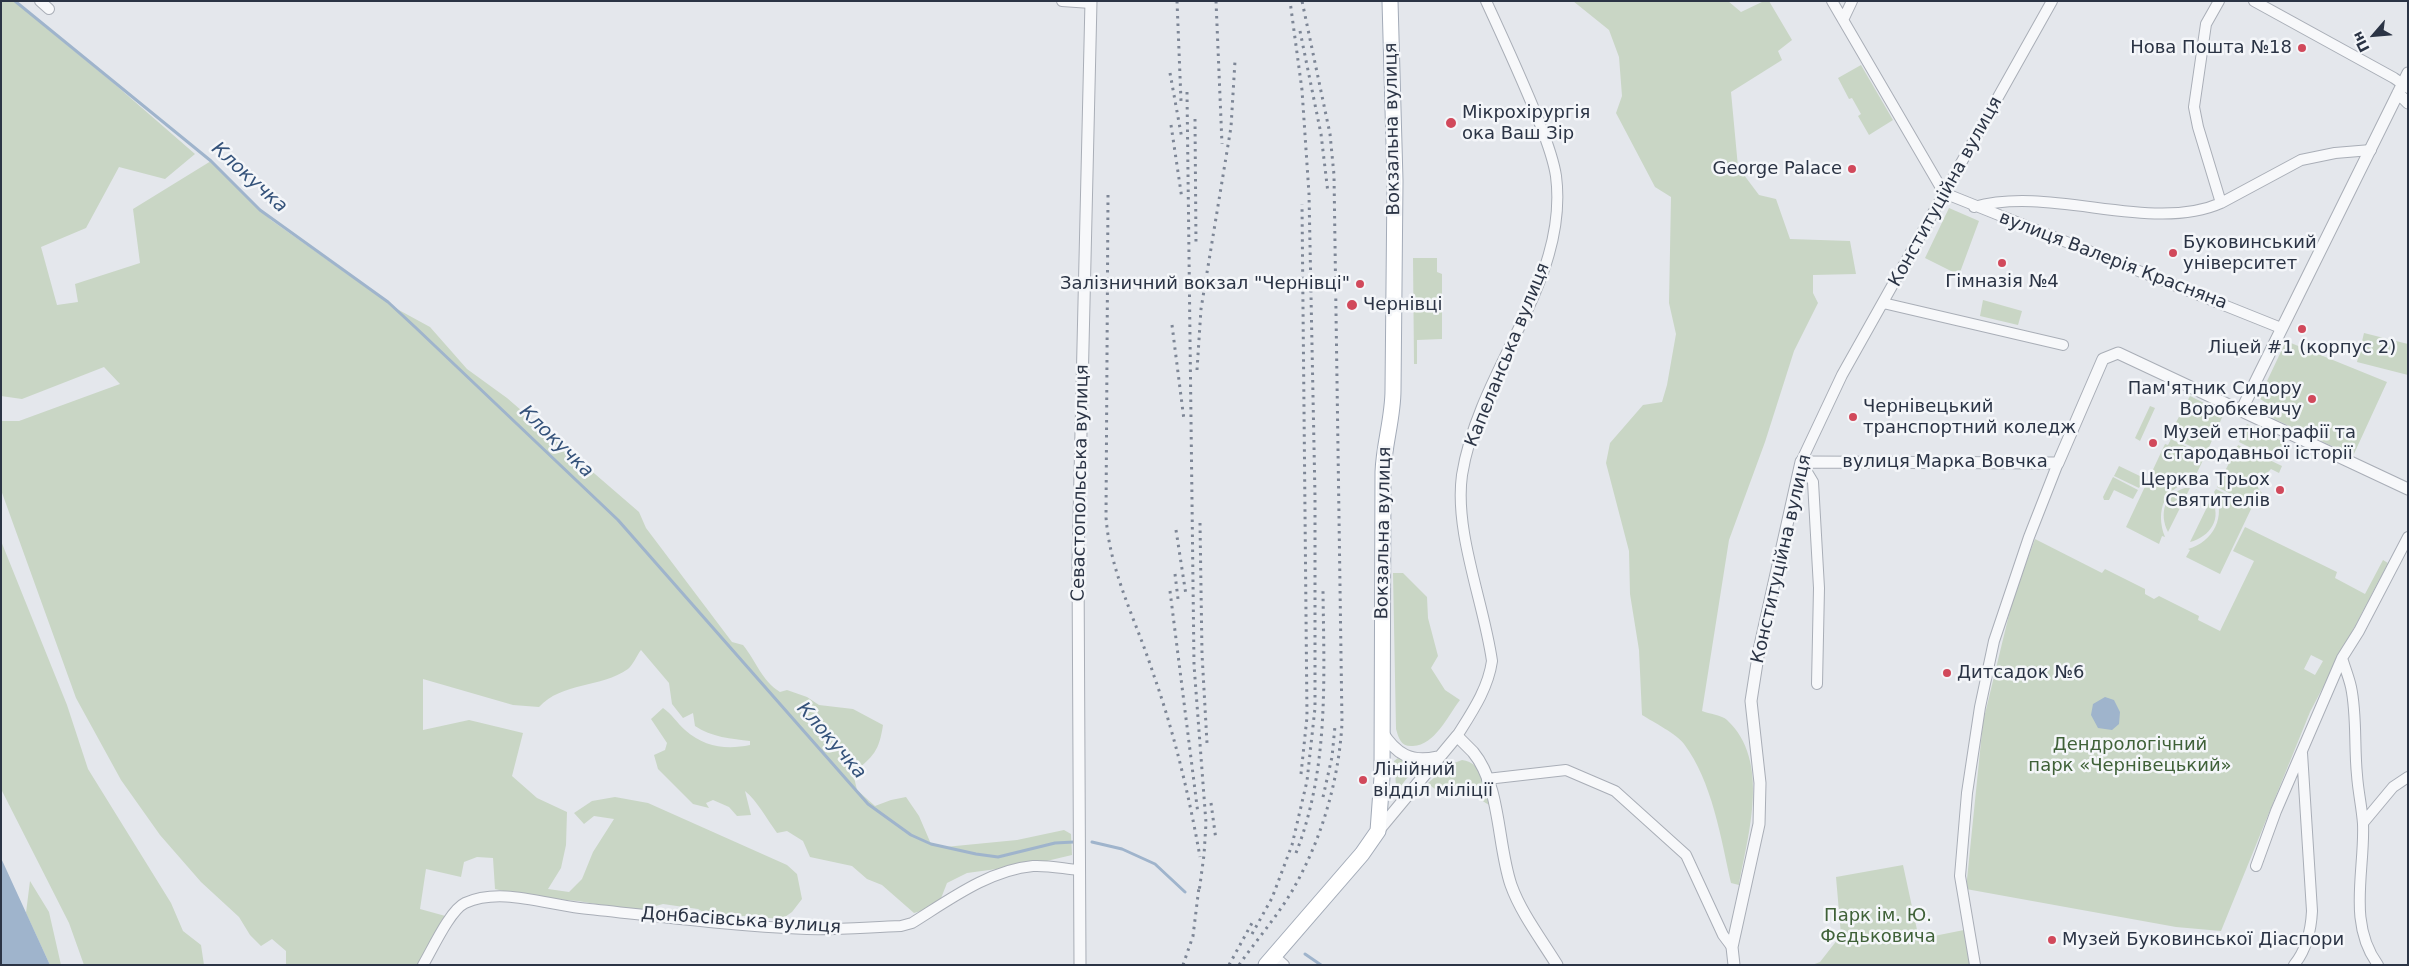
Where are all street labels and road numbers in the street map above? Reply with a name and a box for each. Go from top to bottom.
street label: Вокзальна вулиця [1381,42,1405,216]
street label: Конституційна вулиця [1885,93,2007,291]
street label: вулиця Валерія Красняна [1996,207,2230,315]
street label: Капеланська вулиця [1461,260,1555,450]
street label: Севастопольська вулиця [1068,364,1094,602]
street label: Вокзальна вулиця [1372,446,1396,620]
street label: вулиця Марка Вовчка [1842,451,2048,473]
street label: Конституційна вулиця [1747,452,1817,666]
street label: Донбасівська вулиця [640,903,842,939]

